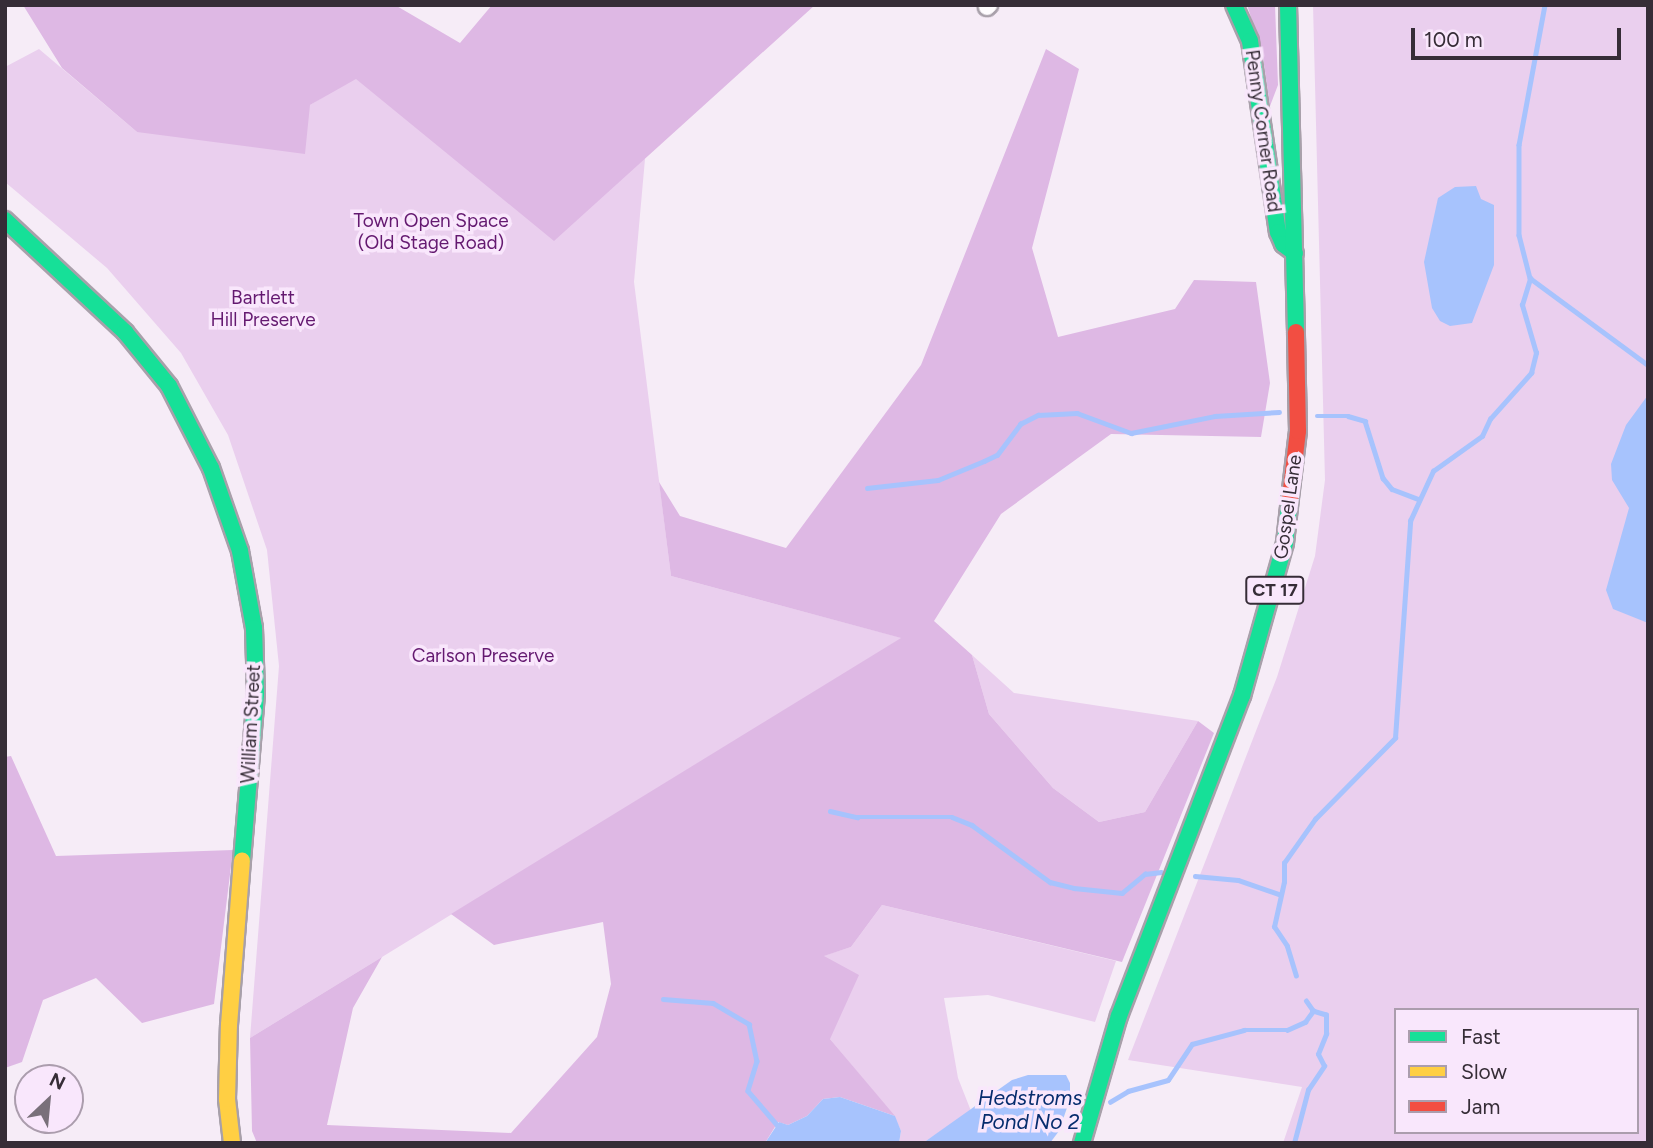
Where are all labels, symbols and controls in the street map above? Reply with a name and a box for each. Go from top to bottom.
scale bar [1415,14,1625,58]
text: 100 m [1424,27,1483,52]
street label: Penny Corner Road [1240,48,1286,214]
park label: Town Open Space (Old Stage Road) [353,210,509,254]
park label: Bartlett Hill Preserve [210,287,316,331]
street label: Gospel Lane [1269,453,1307,561]
road number: CT 17 [1245,576,1305,604]
park label: Carlson Preserve [412,645,554,667]
street label: William Street [236,664,266,784]
legend [1394,1008,1639,1134]
text: Fast [1461,1024,1501,1049]
text: Slow [1461,1059,1507,1084]
north arrow [14,1064,84,1134]
text: N [46,1068,69,1095]
water label: Hedstroms Pond No 2 [978,1085,1082,1135]
text: Jam [1461,1094,1500,1119]

